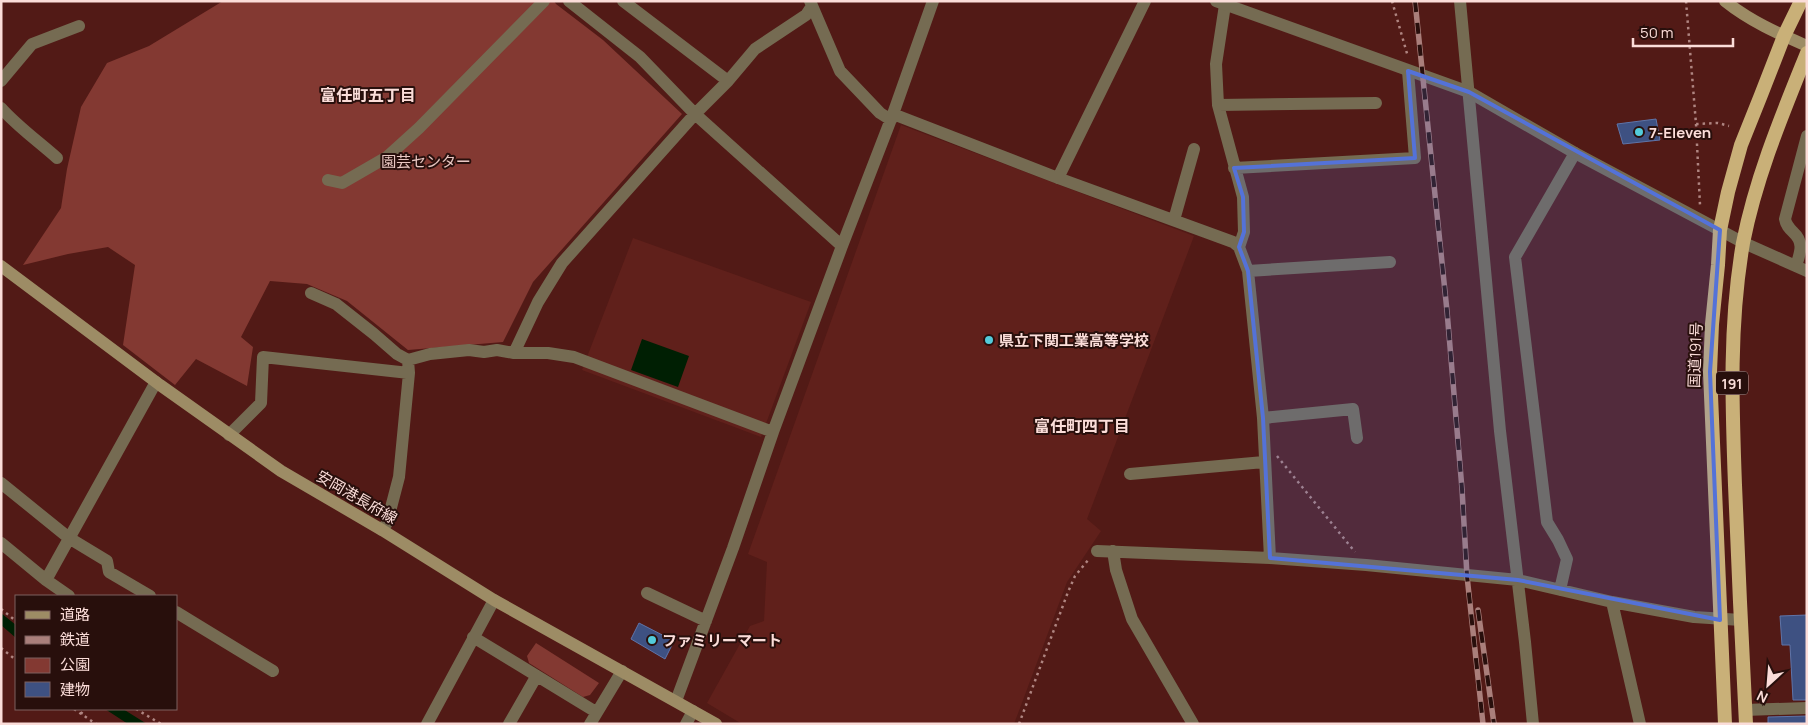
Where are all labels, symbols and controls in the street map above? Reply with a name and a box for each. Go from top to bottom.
scale bar [1633,15,1733,47]
text: 50 m [1640,22,1674,43]
district label: 富任町五丁目 [320,84,416,106]
place label: 7-Eleven [1649,122,1711,143]
marker: 7-Eleven [1633,126,1645,138]
park label: 園芸センター [381,151,471,172]
street label: 国道191号 [1683,322,1707,388]
place label: 県立下関工業高等学校 [999,330,1149,351]
marker: 県立下関工業高等学校 [983,334,995,346]
road number: 191 [1716,372,1748,394]
district label: 富任町四丁目 [1034,415,1130,437]
street label: 安岡港長府線 [313,465,401,529]
legend [15,595,178,710]
text: 道路 [60,604,90,625]
text: 鉄道 [60,629,90,650]
place label: ファミリーマート [662,630,782,651]
marker: ファミリーマート [646,634,658,646]
text: 公園 [60,654,90,675]
north arrow [1743,660,1793,710]
text: 建物 [60,679,90,700]
text: N [1753,686,1771,708]

